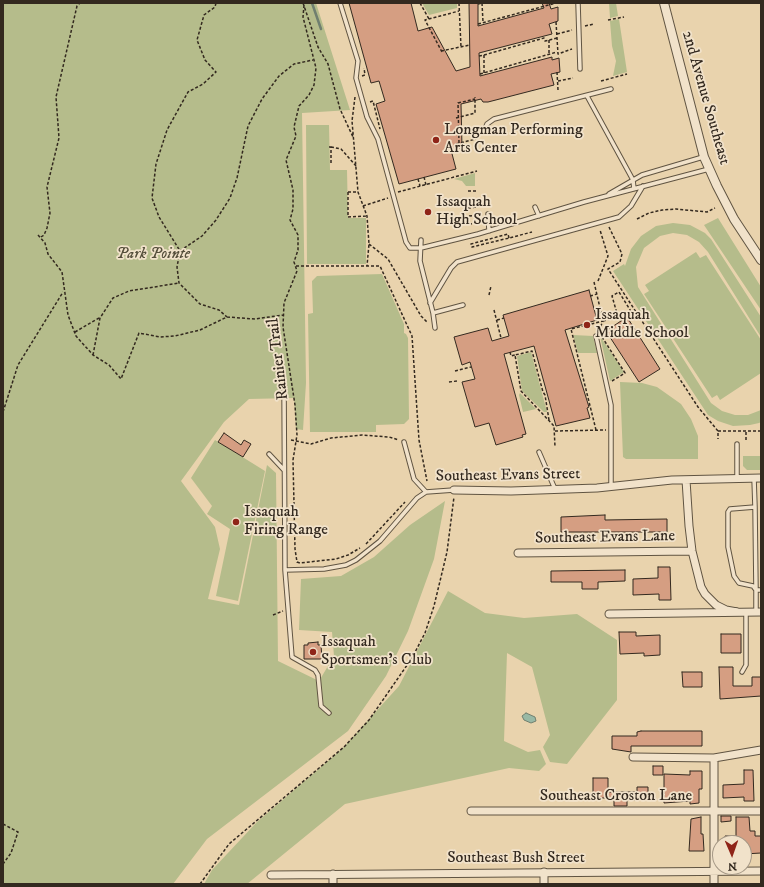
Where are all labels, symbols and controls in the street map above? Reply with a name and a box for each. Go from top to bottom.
street label: 2nd Avenue Southeast [677,29,733,167]
place label: Longman Performing Arts Center [444,121,583,159]
marker: Longman Performing Arts Center [431,135,441,145]
place label: Issaquah High School [436,193,517,231]
marker: Issaquah High School [423,207,433,217]
park label: Park Pointe [116,245,190,265]
place label: Issaquah Middle School [595,306,688,344]
street label: Rainier Trail [264,317,294,401]
marker: Issaquah Middle School [582,320,592,330]
street label: Southeast Evans Street [436,465,580,487]
place label: Issaquah Firing Range [244,503,328,541]
marker: Issaquah Firing Range [231,517,241,527]
street label: Southeast Evans Lane [535,527,675,549]
place label: Issaquah Sportsmen's Club [321,633,432,671]
marker: Issaquah Sportsmen's Club [308,647,318,657]
street label: Southeast Croston Lane [540,787,692,807]
north arrow [712,835,752,875]
street label: Southeast Bush Street [447,849,585,869]
text: N [728,859,737,873]

